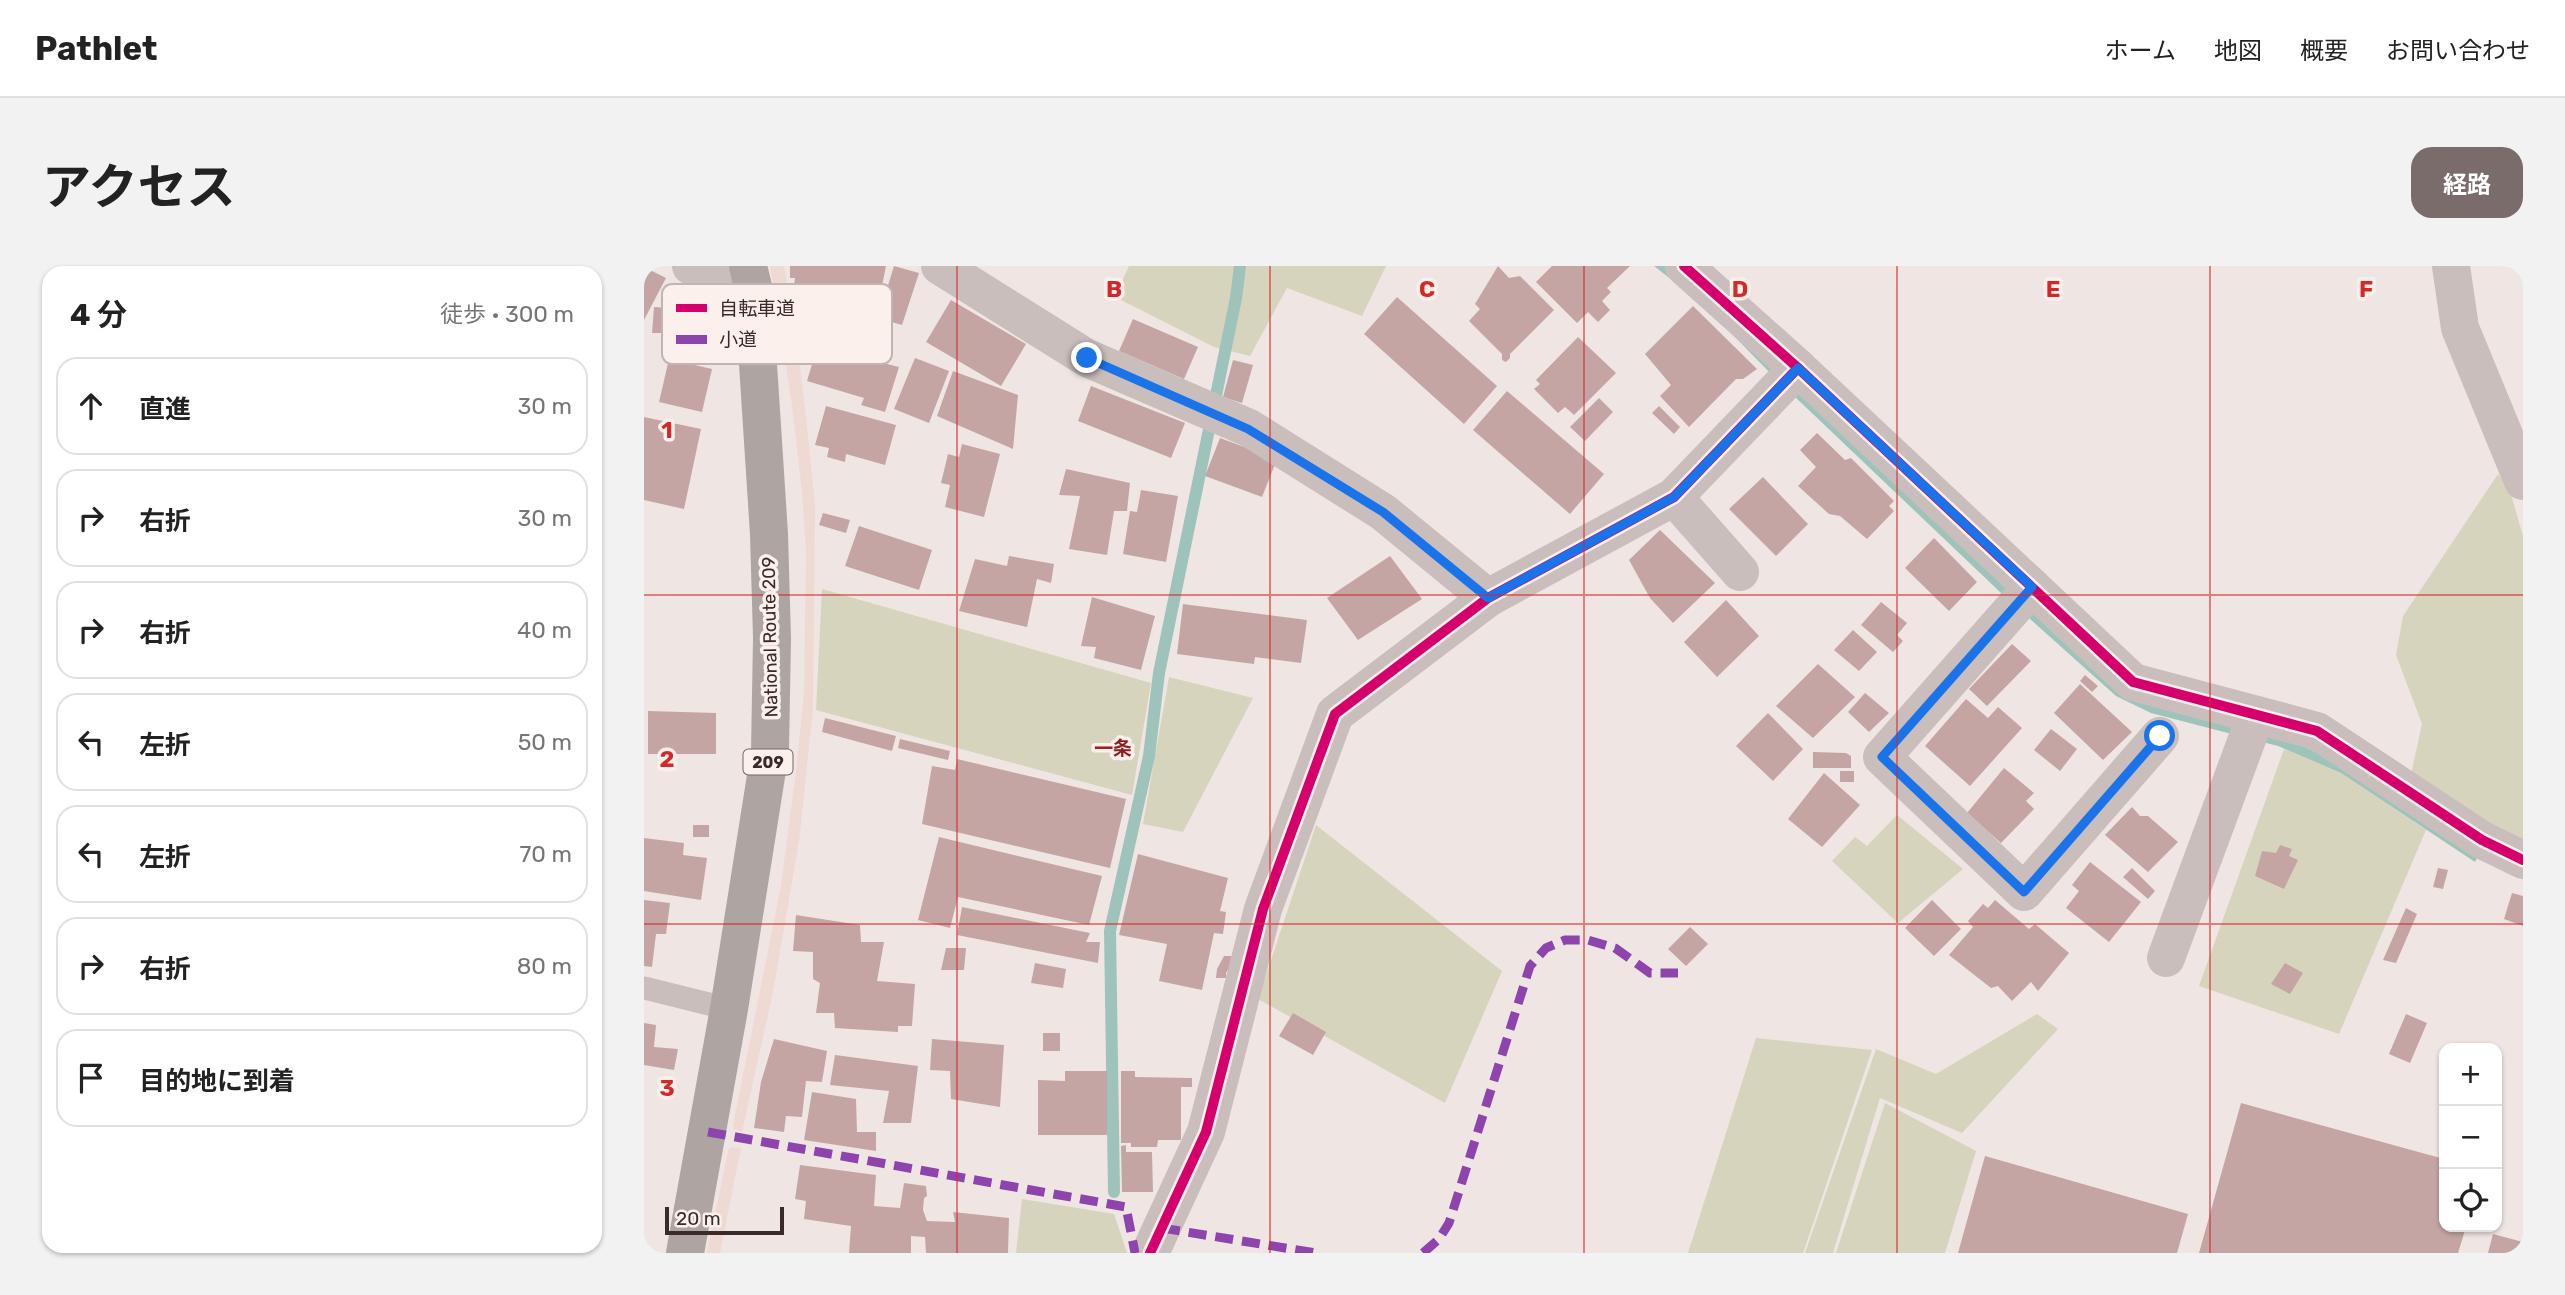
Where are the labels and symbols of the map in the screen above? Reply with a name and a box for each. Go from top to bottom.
text: B [1106,275,1122,303]
text: C [1419,275,1435,303]
text: D [1732,275,1748,303]
text: E [2046,275,2060,303]
text: F [2359,275,2373,303]
legend [662,284,892,364]
text: 自転車道 [719,297,795,320]
text: 小道 [719,328,757,351]
route end [1071,342,1102,373]
text: 1 [661,416,673,444]
street label: National Route 209 [758,556,782,718]
route start [2144,720,2175,751]
district label: 一条 [1094,737,1132,760]
text: 2 [660,745,674,773]
road number: 209 [744,750,792,775]
text: 3 [659,1074,675,1102]
scale bar [665,1204,784,1236]

